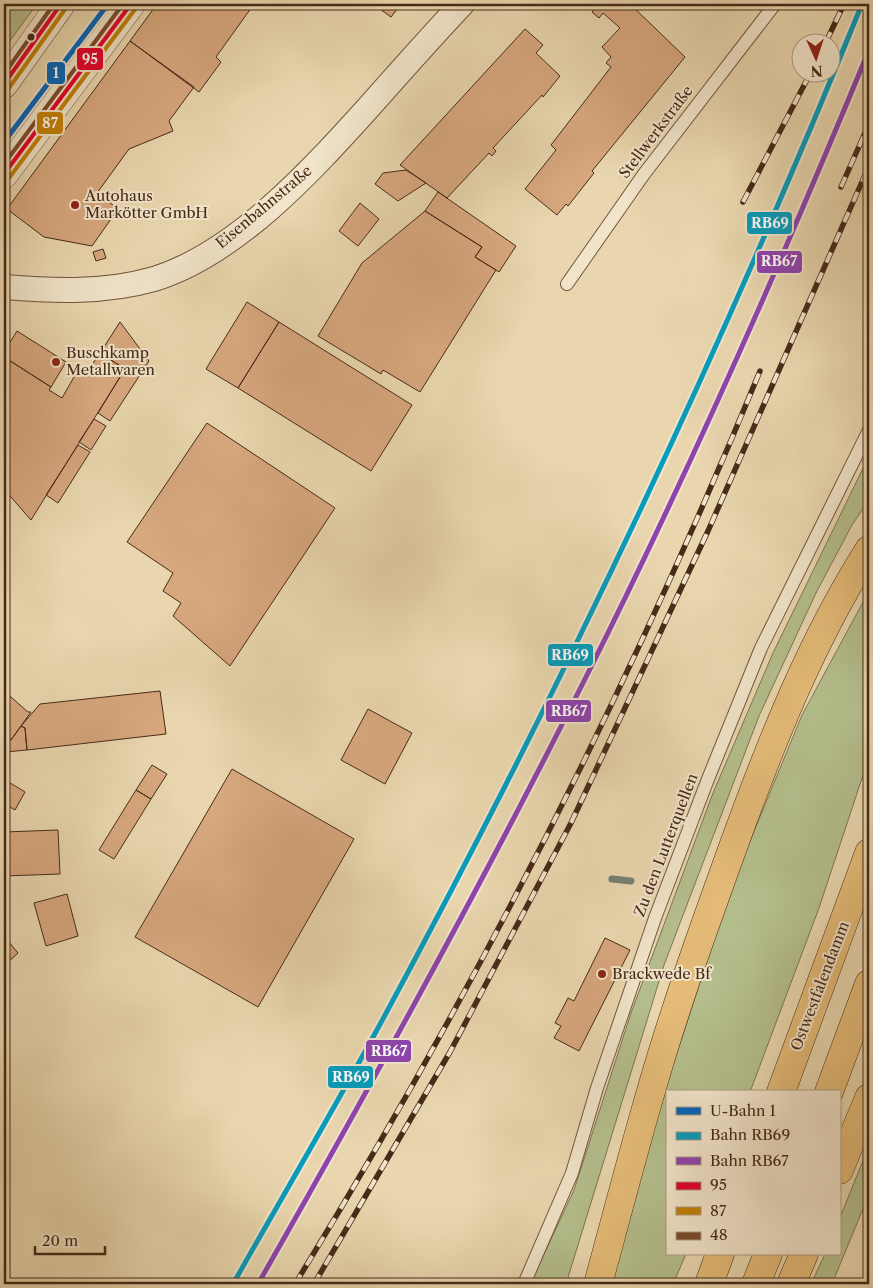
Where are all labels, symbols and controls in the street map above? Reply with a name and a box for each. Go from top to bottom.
unlabelled marker [26,32,36,42]
north arrow [790,32,840,82]
line badge: 95 [76,47,104,71]
text: 95 [82,50,98,68]
line badge: 1 [46,61,66,85]
text: N [810,62,823,80]
text: 1 [53,64,60,82]
street label: Stellwerkstraße [614,81,697,182]
line badge: 87 [36,111,64,135]
text: 87 [42,114,59,132]
street label: Eisenbahnstraße [212,161,316,252]
place label: Autohaus Markötter GmbH [84,186,208,222]
marker: Autohaus Markötter GmbH [69,199,81,211]
line badge: RB69 [746,211,793,235]
text: RB69 [751,214,789,232]
line badge: RB67 [756,250,803,274]
text: RB67 [761,252,798,270]
place label: Buschkamp Metallwaren [66,343,156,379]
marker: Buschkamp Metallwaren [50,356,62,368]
line badge: RB69 [547,643,594,667]
text: RB69 [551,646,589,664]
line badge: RB67 [545,699,592,723]
text: RB67 [551,702,588,720]
street label: Zu den Lutterquellen [629,770,702,919]
street label: Ostwestfalendamm [786,918,853,1053]
place label: Brackwede Bf [612,964,712,983]
marker: Brackwede Bf [596,968,608,980]
line badge: RB67 [365,1039,412,1063]
text: RB67 [371,1042,408,1060]
line badge: RB69 [327,1065,374,1089]
text: RB69 [332,1068,370,1086]
legend [666,1090,840,1256]
text: U-Bahn 1 [710,1101,776,1120]
text: Bahn RB69 [710,1125,790,1144]
text: Bahn RB67 [710,1151,789,1170]
text: 95 [710,1175,727,1194]
text: 87 [710,1201,727,1220]
scale bar [35,1223,105,1255]
text: 48 [710,1225,728,1244]
text: 20 m [42,1231,78,1250]

